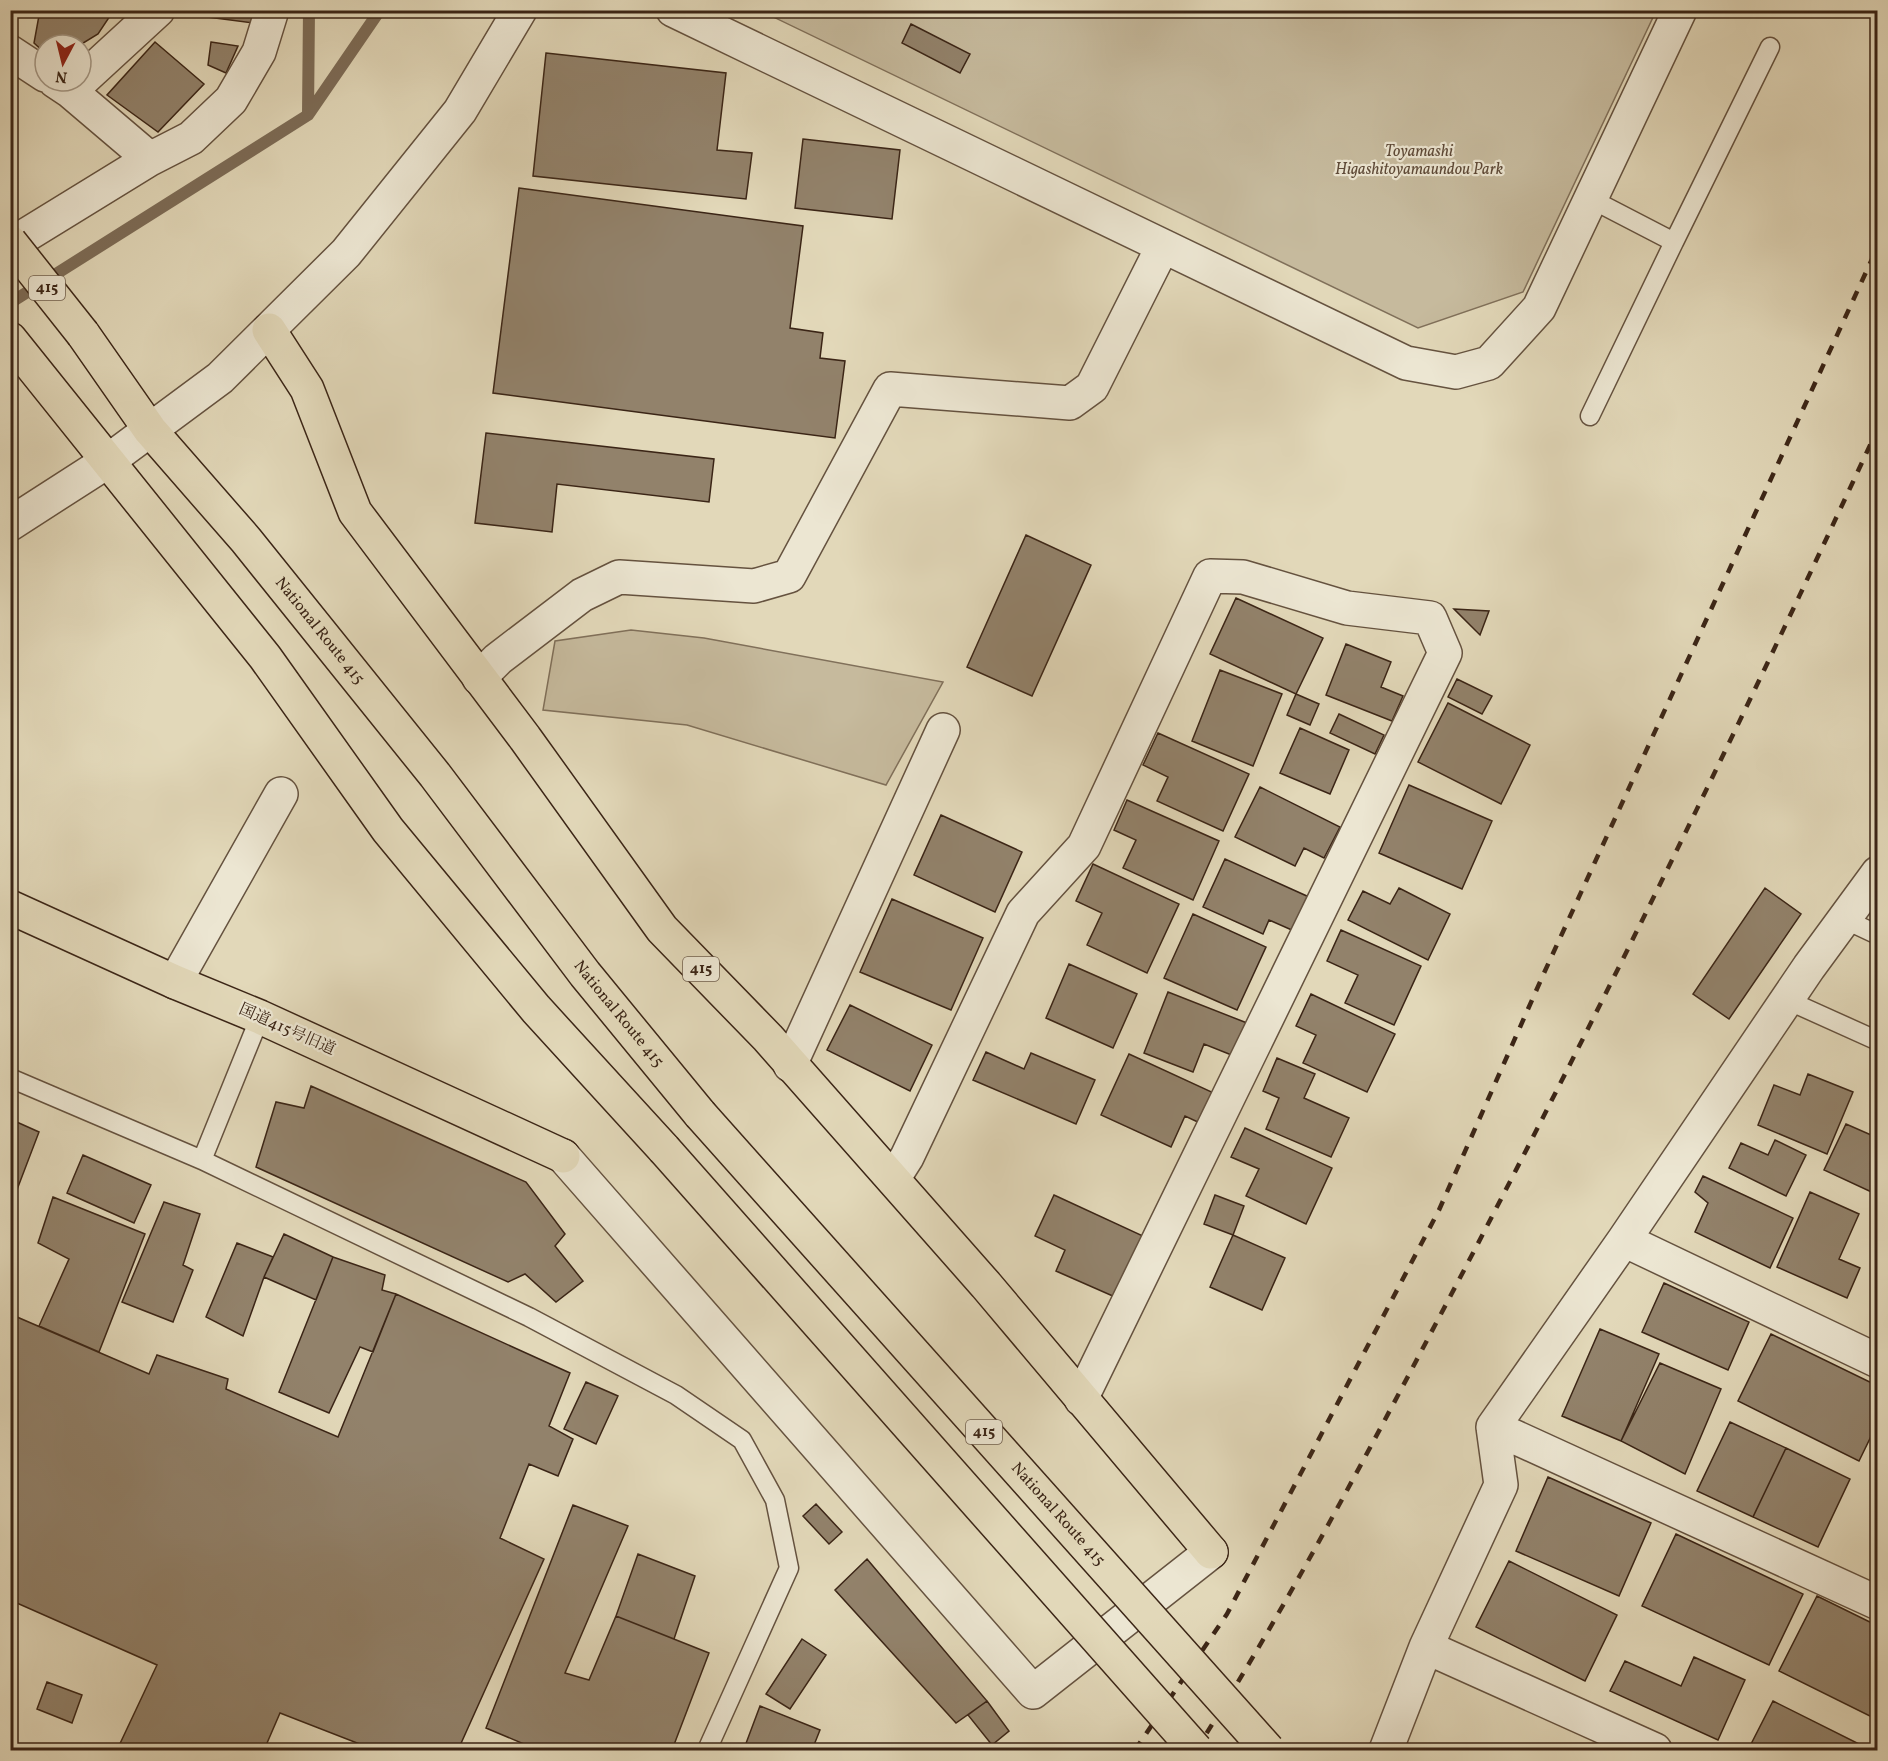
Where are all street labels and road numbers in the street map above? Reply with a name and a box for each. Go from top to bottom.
road number: 415 [29,276,65,300]
street label: National Route 415 [269,573,369,689]
street label: National Route 415 [568,956,669,1072]
road number: 415 [683,957,719,981]
street label: 国道415号旧道 [235,999,339,1061]
road number: 415 [966,1420,1002,1444]
street label: National Route 415 [1006,1458,1110,1571]

